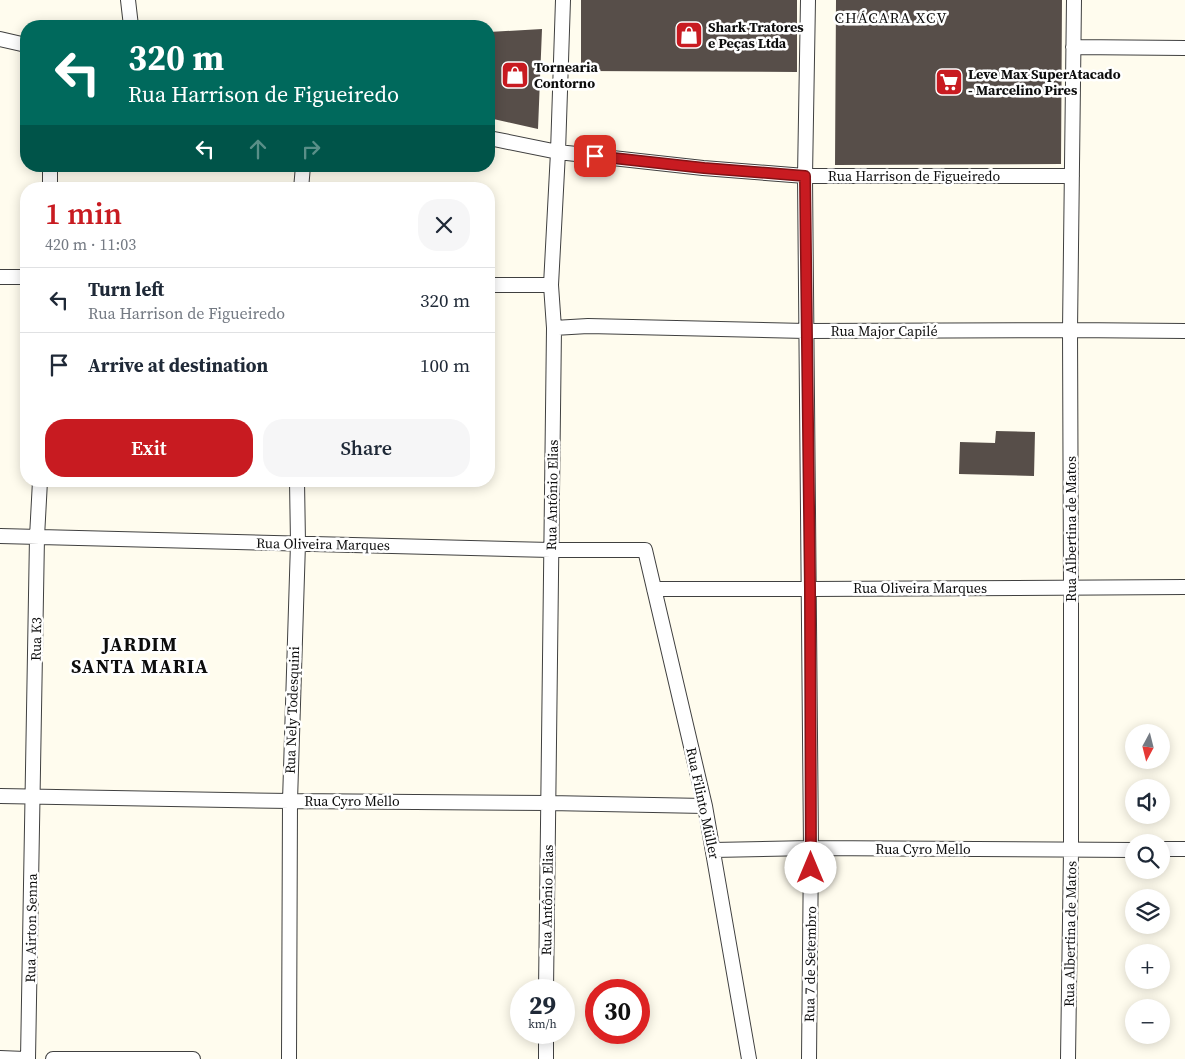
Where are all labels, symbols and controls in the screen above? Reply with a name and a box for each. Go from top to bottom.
district label: CHÁCARA XCV [834,7,948,28]
place label: Shark Tratores e Peças Ltda [708,17,804,53]
shop icon: Shark Tratores e Peças Ltda [674,20,704,50]
text: 320 m [128,34,224,82]
icon: left [45,40,110,105]
place label: Tornearia Contorno [534,57,598,93]
shop icon: Tornearia Contorno [500,60,530,90]
place label: Leve Max SuperAtacado - Marcelino Pires [968,64,1121,100]
supermarket icon: Leve Max SuperAtacado - Marcelino Pires [934,67,964,97]
text: Rua Harrison de Figueiredo [128,79,399,109]
icon: left [191,135,219,163]
icon: ahead [244,135,272,163]
icon: right [297,135,325,163]
pin [574,135,616,177]
icon: arrive [581,142,609,170]
street label: Rua Harrison de Figueiredo [828,166,1001,186]
text: 1 min [45,193,122,234]
button: close [418,199,470,251]
text: 420 m · 11:03 [45,233,136,255]
text: Turn left [88,276,164,302]
icon: left [45,286,73,314]
text: 320 m [420,287,470,313]
text: Rua Harrison de Figueiredo [88,302,285,324]
street label: Rua Major Capilé [830,321,938,341]
icon: arrive [45,351,73,379]
text: Arrive at destination [88,352,268,378]
text: 100 m [420,352,470,378]
button: Exit [45,419,253,477]
button: Share [263,419,470,477]
street label: Rua Antônio Elias [541,439,563,551]
street label: Rua Albertina de Matos [1061,456,1081,602]
street label: Rua Oliveira Marques [256,533,390,555]
street label: Rua Oliveira Marques [853,578,987,598]
street label: Rua K3 [26,617,46,661]
district label: JARDIM SANTA MARIA [71,631,209,679]
street label: Rua Nely Todesquini [280,646,304,774]
north arrow [1125,724,1170,769]
map controls [1125,724,1170,1044]
street label: Rua Filinto Müller [681,745,725,861]
button: sound [1125,779,1170,824]
street label: Rua Cyro Mello [304,791,400,811]
button: search [1125,834,1170,879]
street label: Rua Cyro Mello [875,839,971,859]
position arrow [784,841,836,893]
street label: Rua Antônio Elias [536,844,558,956]
street label: Rua Albertina de Matos [1059,861,1081,1007]
street label: Rua Airton Senna [20,872,42,983]
button: layers [1125,889,1170,934]
street label: Rua 7 de Setembro [799,905,821,1022]
button: + [1125,944,1170,989]
speed limit sign: 30 [585,979,650,1044]
text: 29 [529,988,556,1022]
button: − [1125,999,1170,1044]
text: km/h [528,1016,557,1032]

